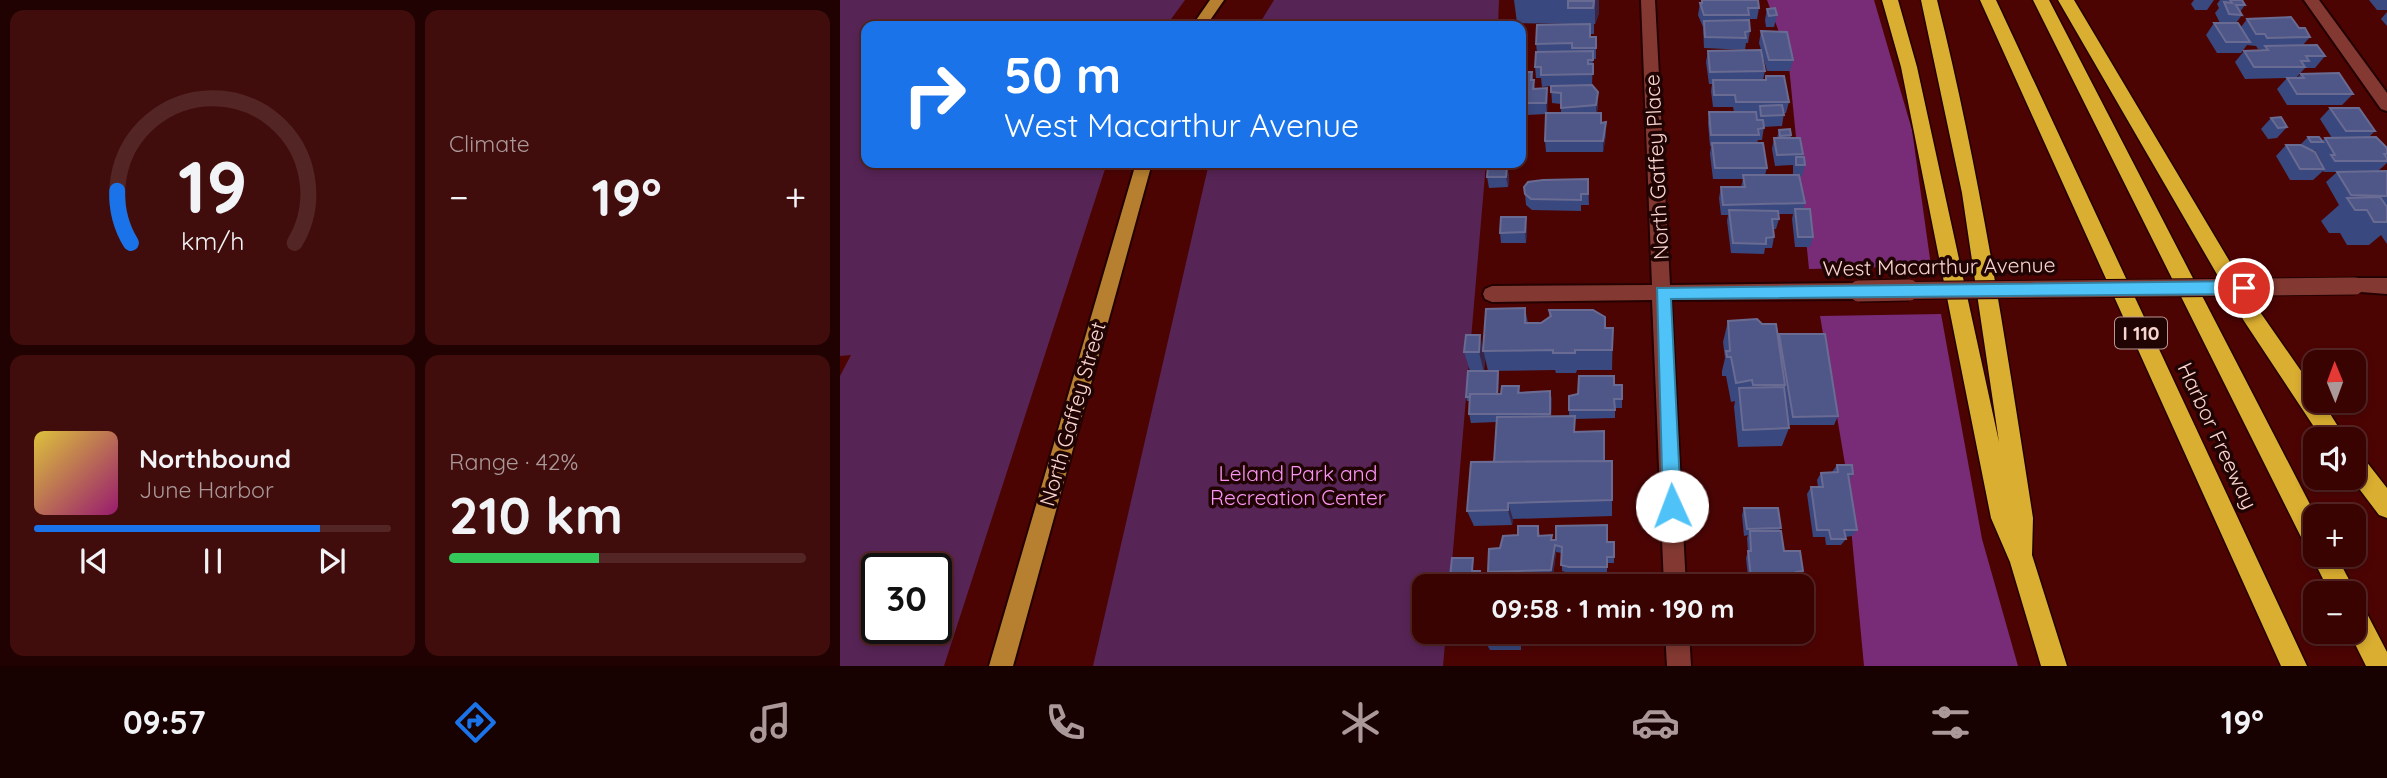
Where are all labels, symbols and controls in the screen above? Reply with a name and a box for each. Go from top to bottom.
text: 50 m [1004,44,1121,105]
icon: right [889,49,980,140]
street label: North Gaffey Place [1638,74,1674,261]
text: West Macarthur Avenue [1004,105,1359,145]
text: Climate [449,129,530,158]
text: 19 [178,141,247,232]
text: 19° [592,164,662,229]
text: − [449,173,469,221]
text: + [785,173,806,221]
text: km/h [181,225,244,256]
street label: West Macarthur Avenue [1822,251,2056,281]
pin [2214,258,2274,318]
icon: arrive [2225,269,2263,307]
road number: I 110 [2115,318,2167,348]
street label: North Gaffey Street [1033,319,1111,509]
north arrow [2303,350,2366,413]
map controls [2303,350,2366,644]
street label: Harbor Freeway [2173,358,2263,513]
button: sound [2303,427,2366,490]
text: Northbound [139,442,291,475]
text: Range · 42% [449,447,578,476]
park label: Leland Park and Recreation Center [1210,460,1386,510]
position arrow [1635,469,1709,543]
text: June Harbor [139,475,274,504]
text: 210 km [449,482,623,547]
button: + [2303,504,2366,567]
icon: previous [75,542,113,580]
icon: pause [194,542,232,580]
icon: next [313,542,351,580]
speed limit sign: 30 [861,553,952,644]
button: − [2303,581,2366,644]
text: 09:58 · 1 min · 190 m [1492,592,1734,625]
icon: directions [451,698,500,747]
icon: music [746,698,795,747]
icon: phone [1041,698,1090,747]
icon: climate [1336,698,1385,747]
icon: car [1631,698,1680,747]
icon: filters [1926,698,1975,747]
text: 09:57 [123,702,206,742]
text: 19° [2221,702,2264,742]

